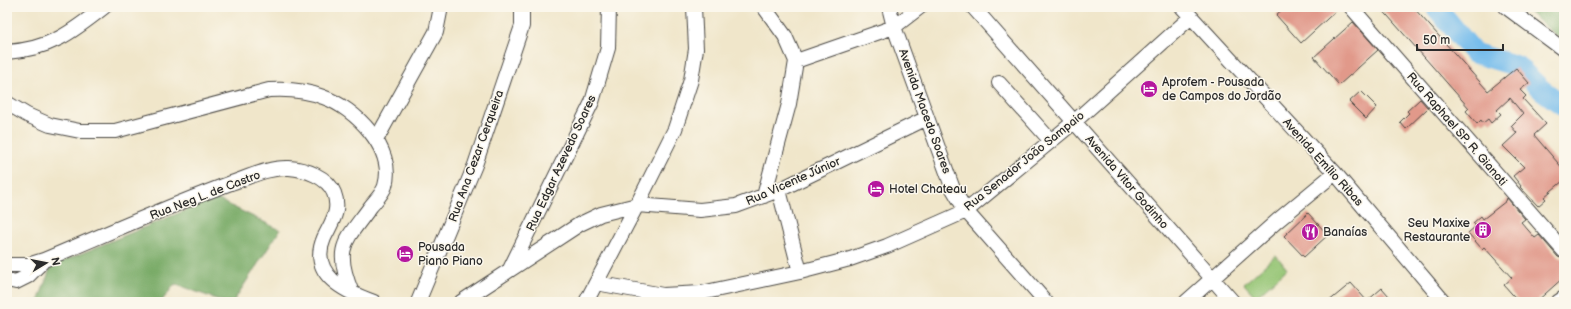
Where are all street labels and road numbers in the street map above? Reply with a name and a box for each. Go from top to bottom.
street label: Avenida Macedo Soares [895,47,954,176]
street label: Rua Raphael SP. R. Gianoti [1403,70,1510,189]
street label: Rua Ana Cezar Cerqueira [446,88,507,224]
street label: Rua Edgar Azevedo Soares [523,93,600,234]
street label: Rua Senador João Sampaio [961,108,1088,215]
street label: Avenida Emílio Ribas [1279,115,1366,209]
street label: Avenida Vitor Godinho [1082,132,1172,232]
street label: Rua Vicente Júnior [744,154,843,209]
street label: Rua Neg L. de Castro [148,167,263,223]

